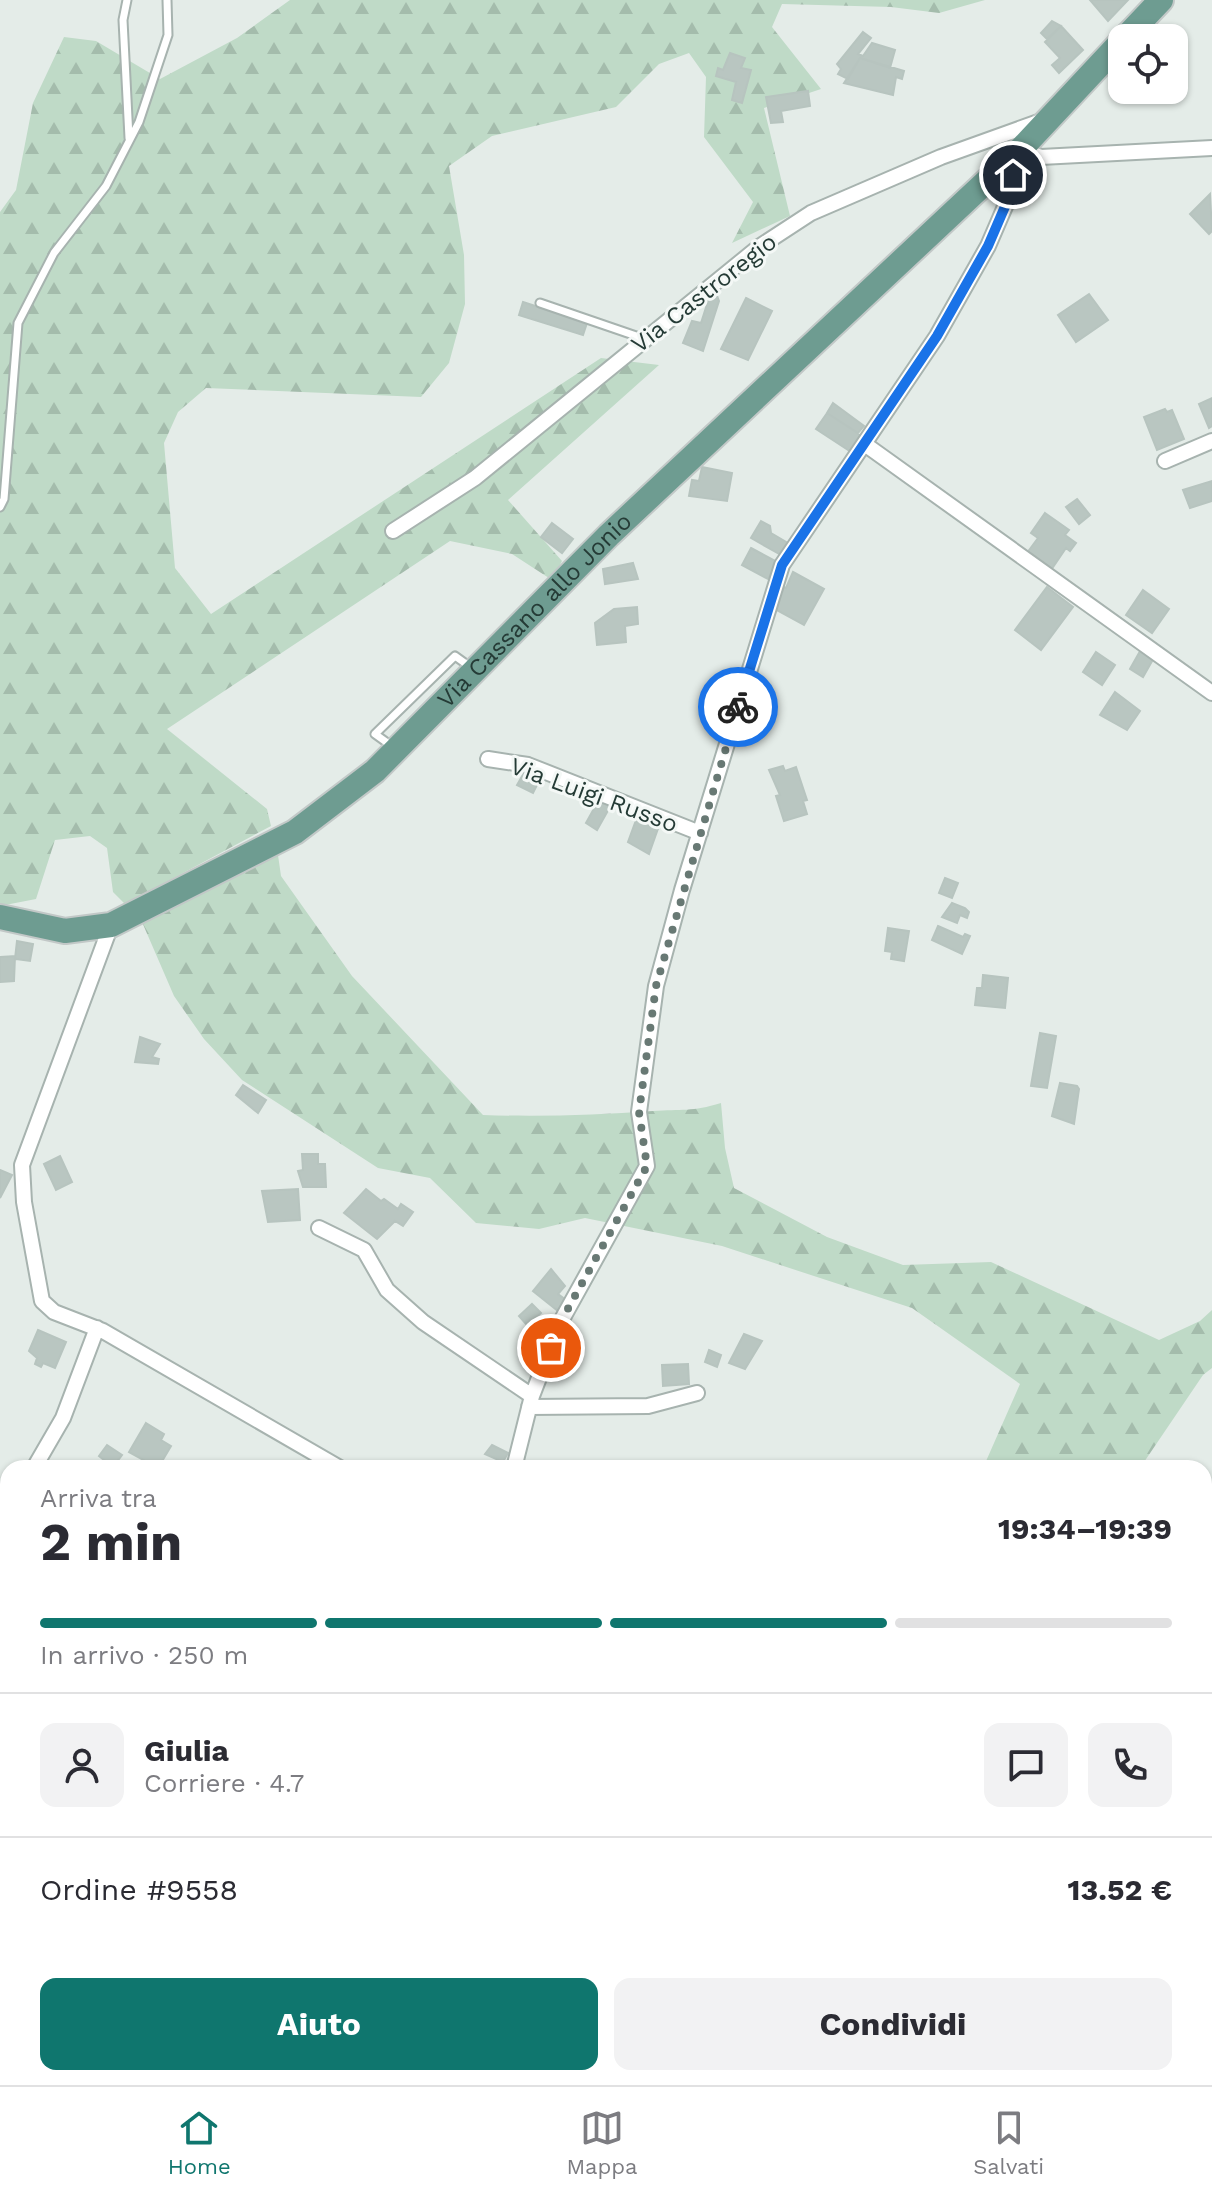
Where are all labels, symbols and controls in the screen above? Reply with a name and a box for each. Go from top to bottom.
map controls [1108,24,1188,104]
button: locate [1108,24,1188,104]
pin [979,141,1047,209]
icon: home [991,153,1035,197]
street label: Via Castroregio [626,228,782,358]
street label: Via Cassano allo Jonio [432,507,637,714]
courier [698,667,778,747]
icon: bike [716,685,760,729]
street label: Via Luigi Russo [507,752,681,838]
pin [517,1314,585,1382]
icon: bag [529,1326,573,1370]
text: Arriva tra [40,1483,157,1513]
text: 19:34–19:39 [998,1511,1172,1546]
text: 2 min [40,1512,182,1573]
text: In arrivo · 250 m [40,1640,248,1670]
button: person [40,1723,124,1807]
button: chat [984,1723,1068,1807]
button: phone [1088,1723,1172,1807]
text: Giulia [144,1733,229,1768]
text: Corriere · 4.7 [144,1768,304,1798]
text: Ordine #9558 [40,1872,238,1907]
text: 13.52 € [1068,1872,1172,1907]
button: Aiuto [40,1978,598,2070]
button: Condividi [614,1978,1172,2070]
tab: Home [168,2106,231,2179]
tab: Mappa [566,2106,638,2179]
tab: Salvati [973,2106,1044,2179]

